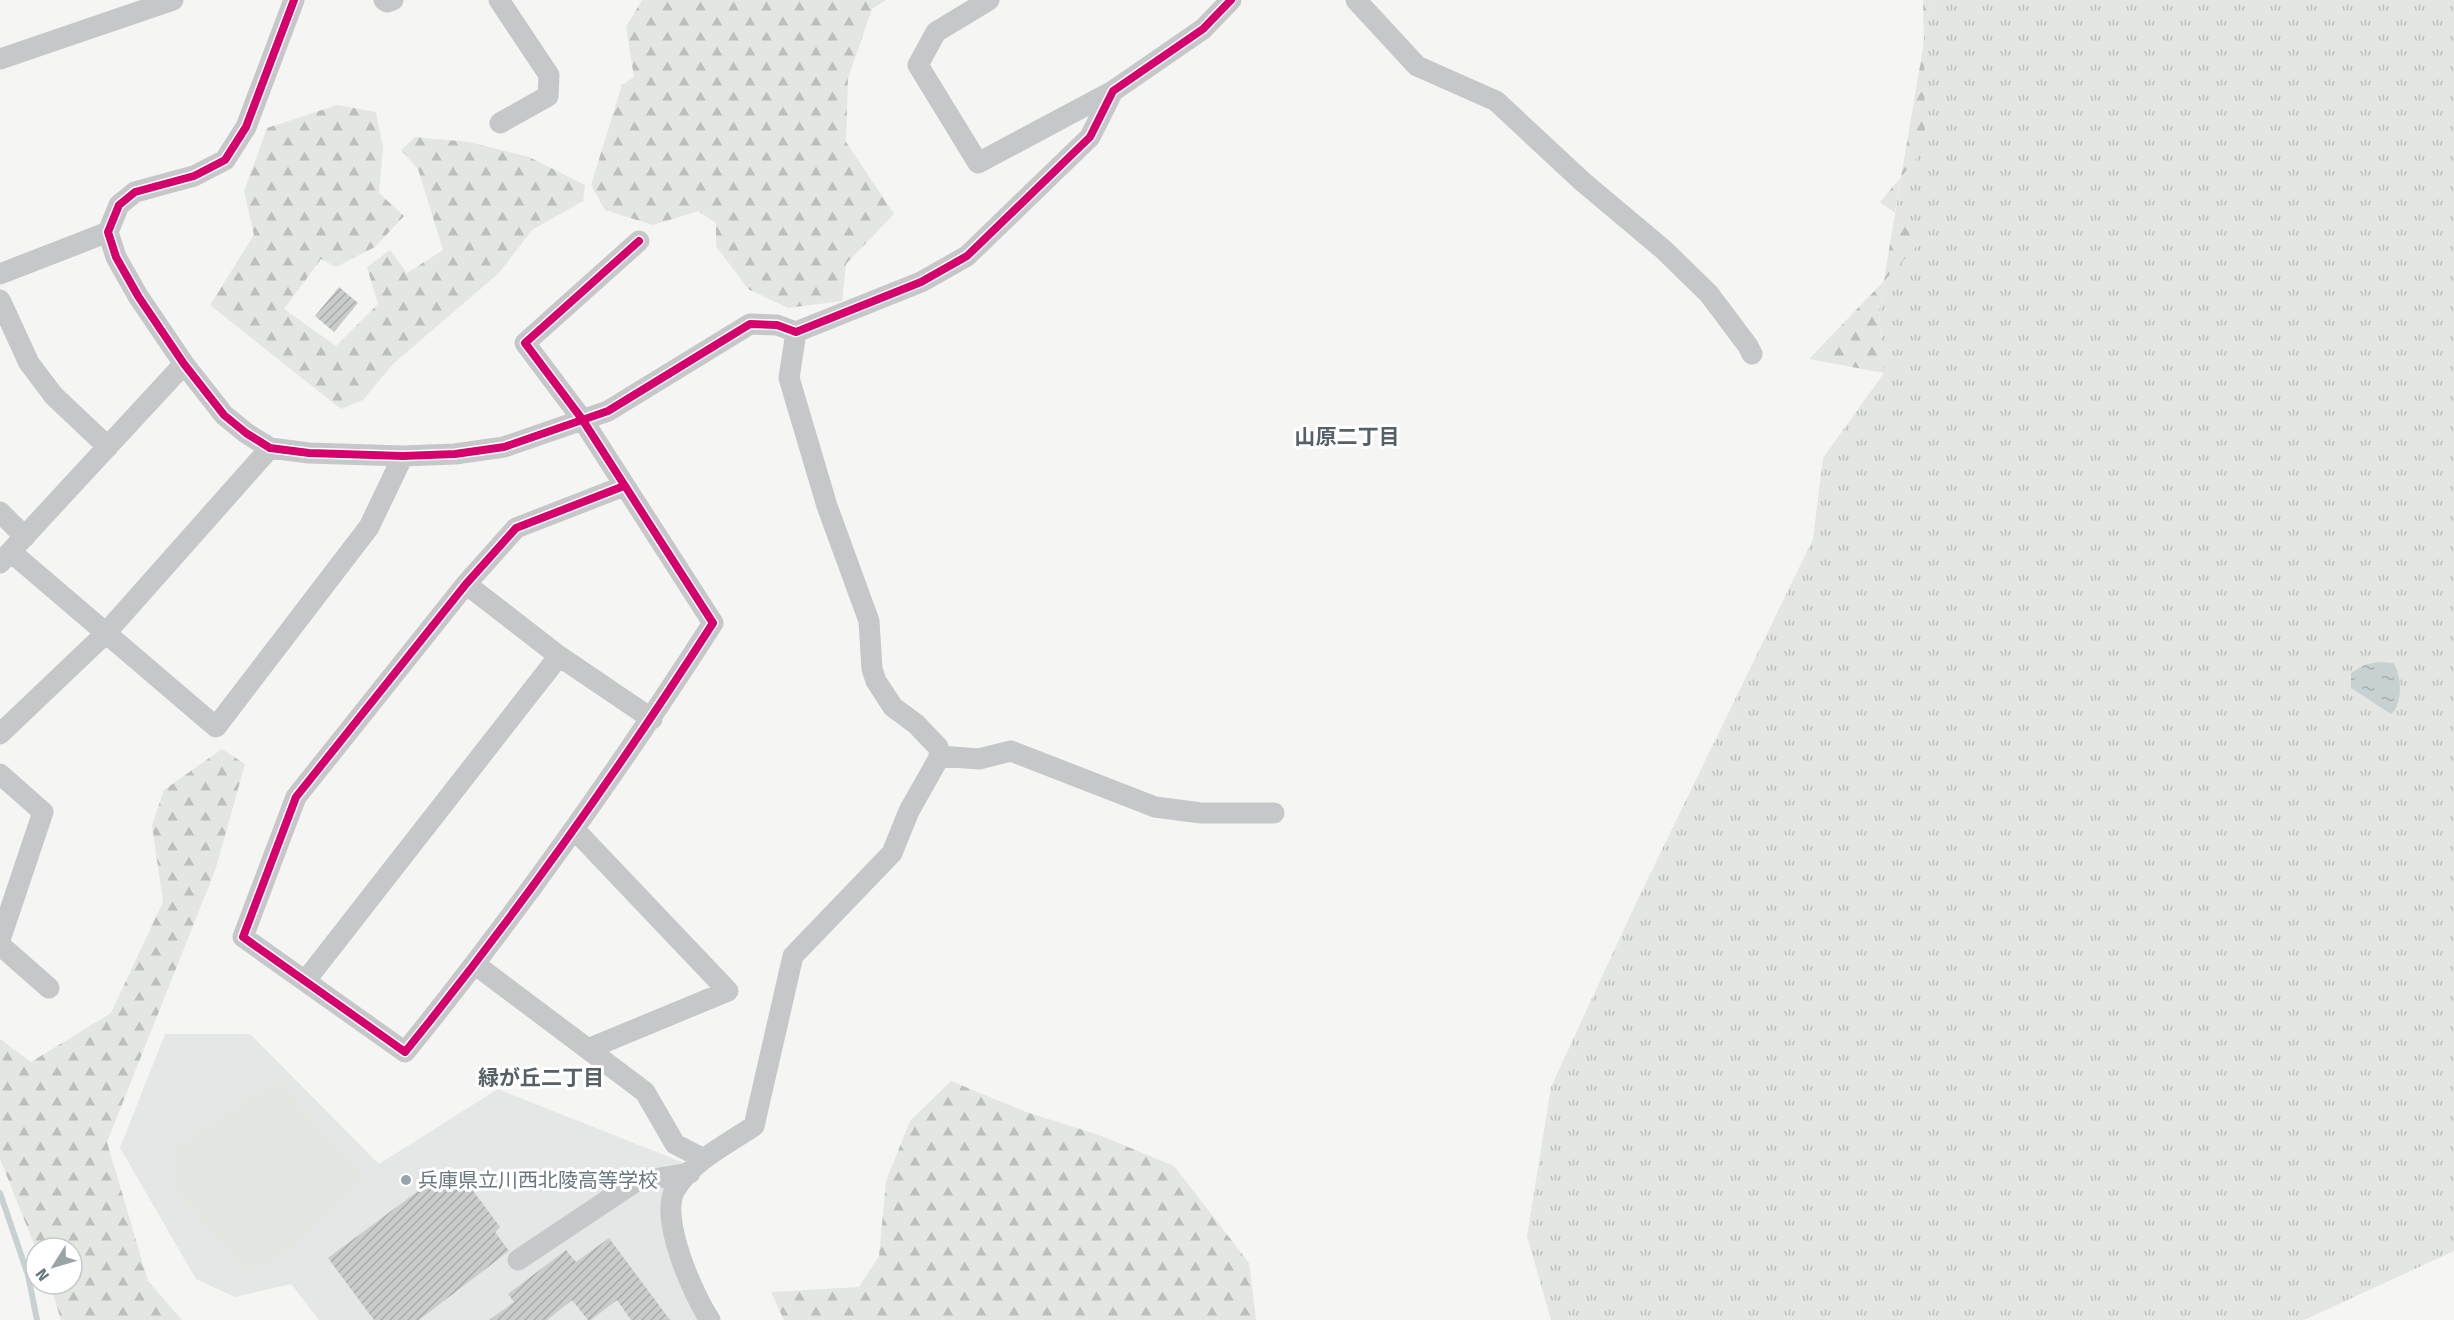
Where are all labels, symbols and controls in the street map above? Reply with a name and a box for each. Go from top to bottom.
district label: 山原二丁目 [1295,424,1400,450]
district label: 緑が丘二丁目 [478,1065,604,1091]
place label: 兵庫県立川西北陵高等学校 [418,1168,658,1192]
marker: 兵庫県立川西北陵高等学校 [399,1173,413,1187]
north arrow [24,1236,84,1296]
text: N [32,1265,53,1285]

